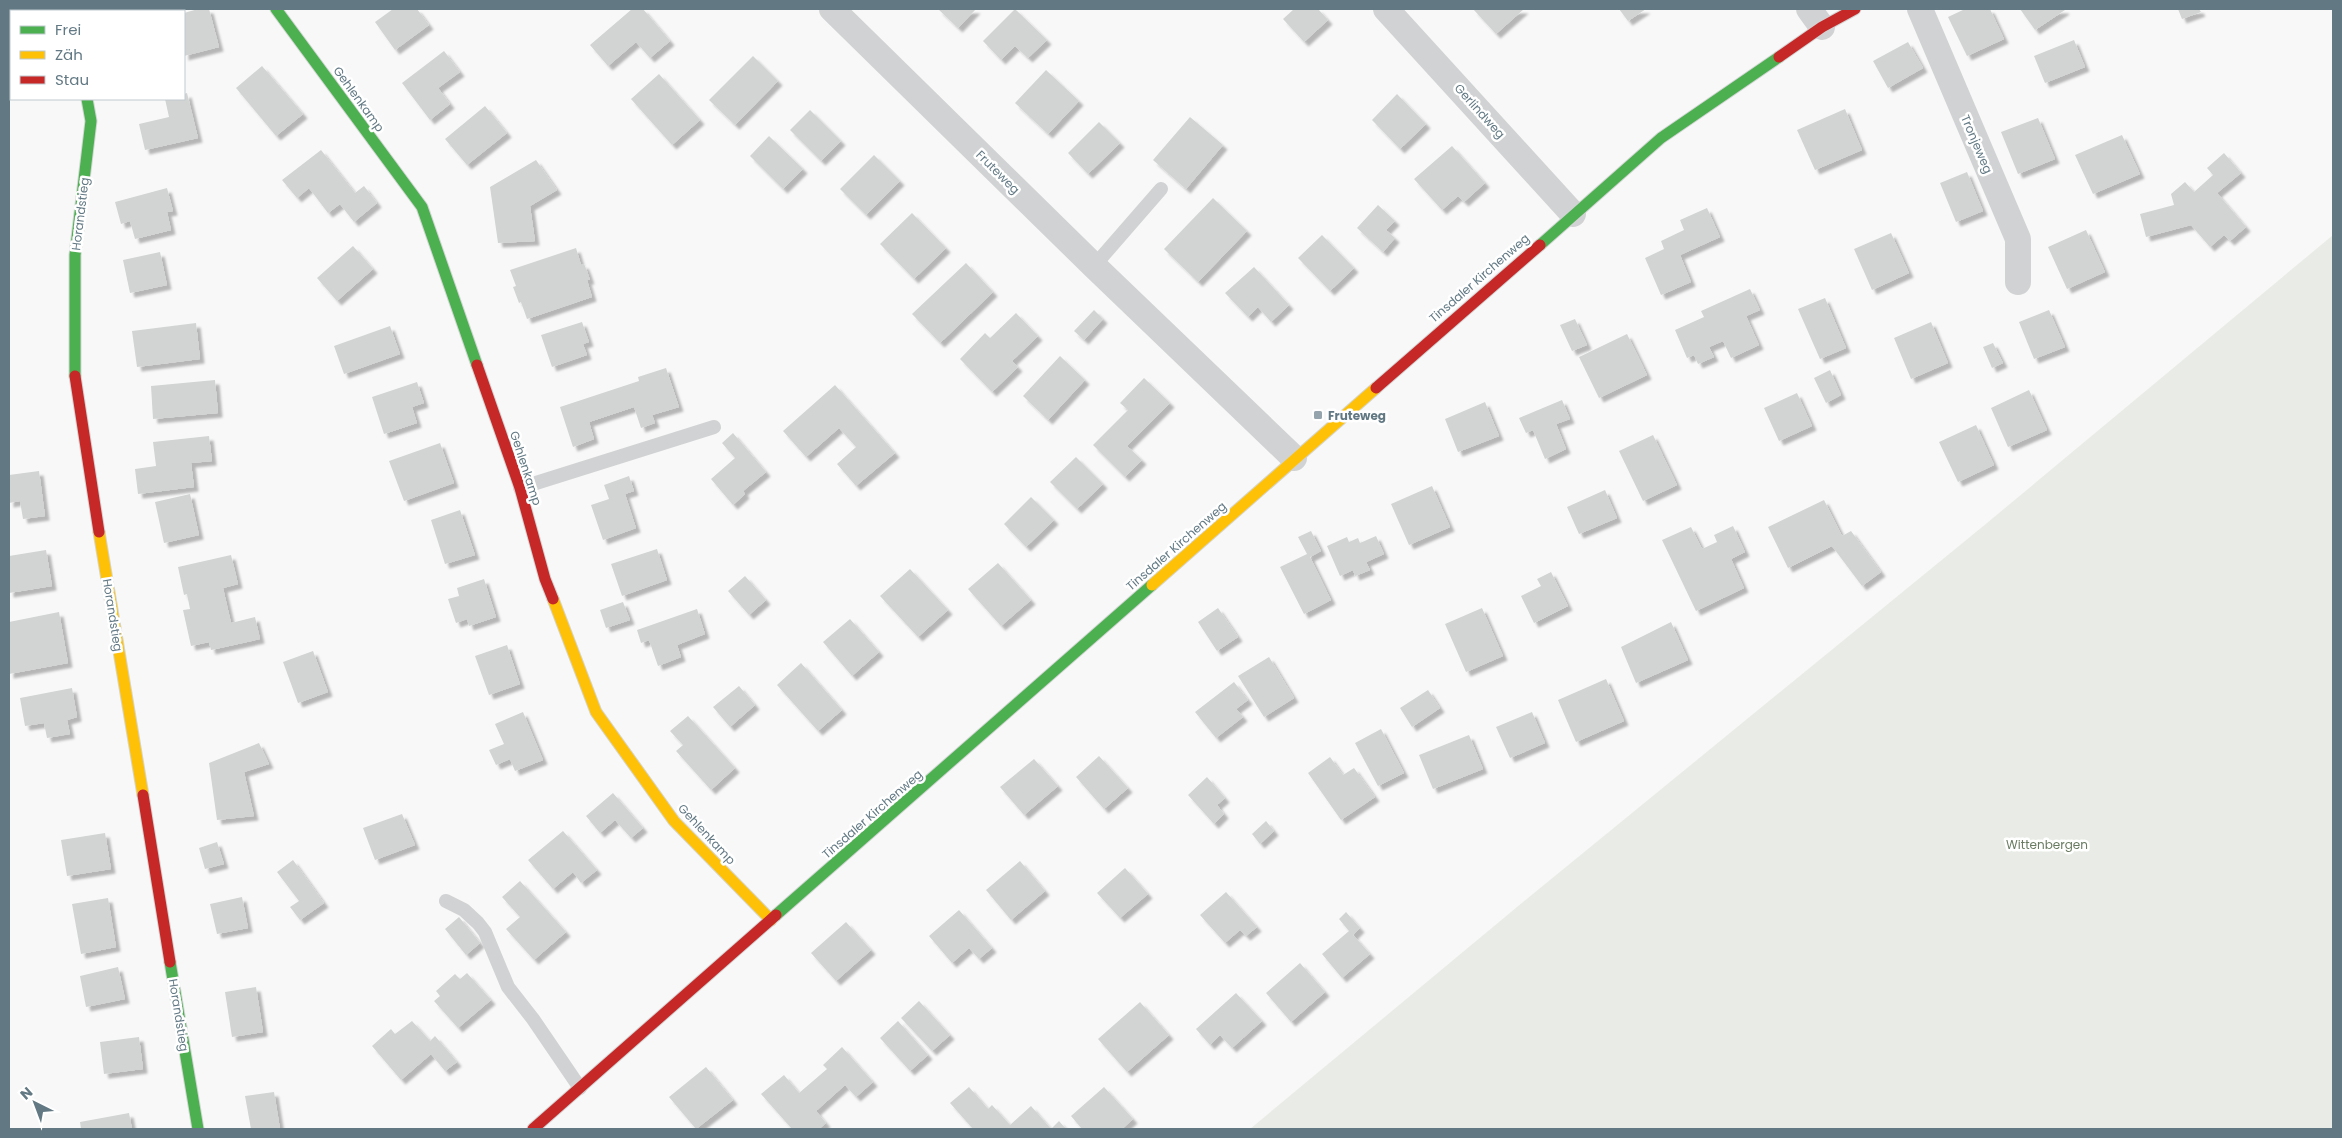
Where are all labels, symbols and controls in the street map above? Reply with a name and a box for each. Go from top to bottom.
legend [10,10,185,100]
text: Frei [55,19,81,40]
text: Zäh [55,44,83,65]
street label: Gehlenkamp [329,63,389,135]
text: Stau [55,69,89,90]
street label: Gerlindweg [1451,80,1509,142]
street label: Tronjeweg [1957,112,1997,176]
street label: Fruteweg [972,146,1024,198]
street label: Horandstieg [67,176,93,252]
street label: Tinsdaler Kirchenweg [1425,230,1533,326]
place label: Fruteweg [1328,407,1386,424]
marker: Fruteweg [1312,409,1324,421]
street label: Gehlenkamp [506,429,546,507]
street label: Tinsdaler Kirchenweg [1122,498,1230,594]
street label: Horandstieg [99,577,127,653]
street label: Tinsdaler Kirchenweg [818,766,926,862]
street label: Gehlenkamp [674,800,740,868]
park label: Wittenbergen [2006,836,2088,853]
street label: Horandstieg [165,977,193,1053]
north arrow [10,1078,60,1128]
text: N [16,1082,37,1104]

